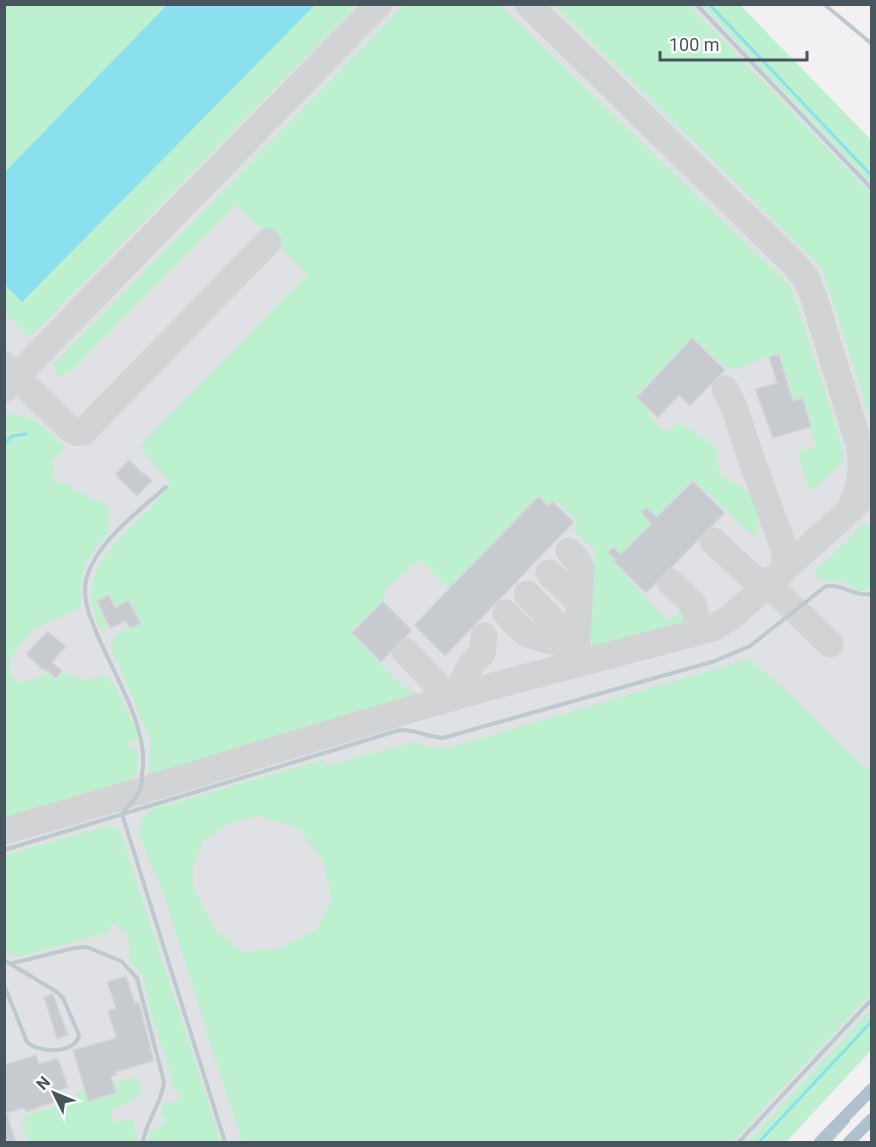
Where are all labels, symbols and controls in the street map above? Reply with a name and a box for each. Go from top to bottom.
scale bar [660,24,807,62]
text: 100 m [669,34,720,55]
north arrow [24,1063,84,1123]
text: N [33,1073,54,1094]

